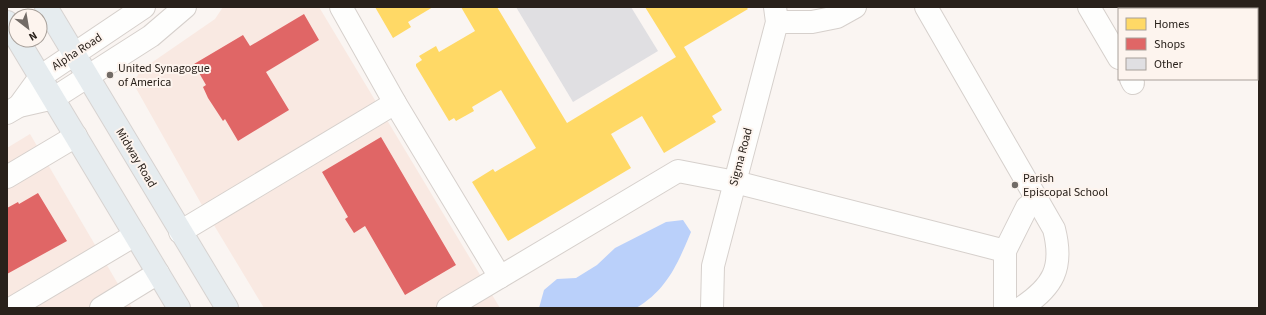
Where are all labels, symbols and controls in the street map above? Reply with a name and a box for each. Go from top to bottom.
north arrow [8,8,48,48]
legend [1118,8,1258,80]
text: Homes [1154,16,1189,33]
text: N [26,28,40,44]
street label: Alpha Road [48,29,106,75]
text: Shops [1154,36,1185,53]
text: Other [1154,56,1184,73]
place label: United Synagogue of America [118,60,210,91]
marker: United Synagogue of America [105,70,115,80]
street label: Midway Road [112,125,160,191]
street label: Sigma Road [725,126,757,188]
place label: Parish Episcopal School [1023,170,1108,201]
marker: Parish Episcopal School [1010,180,1020,190]

